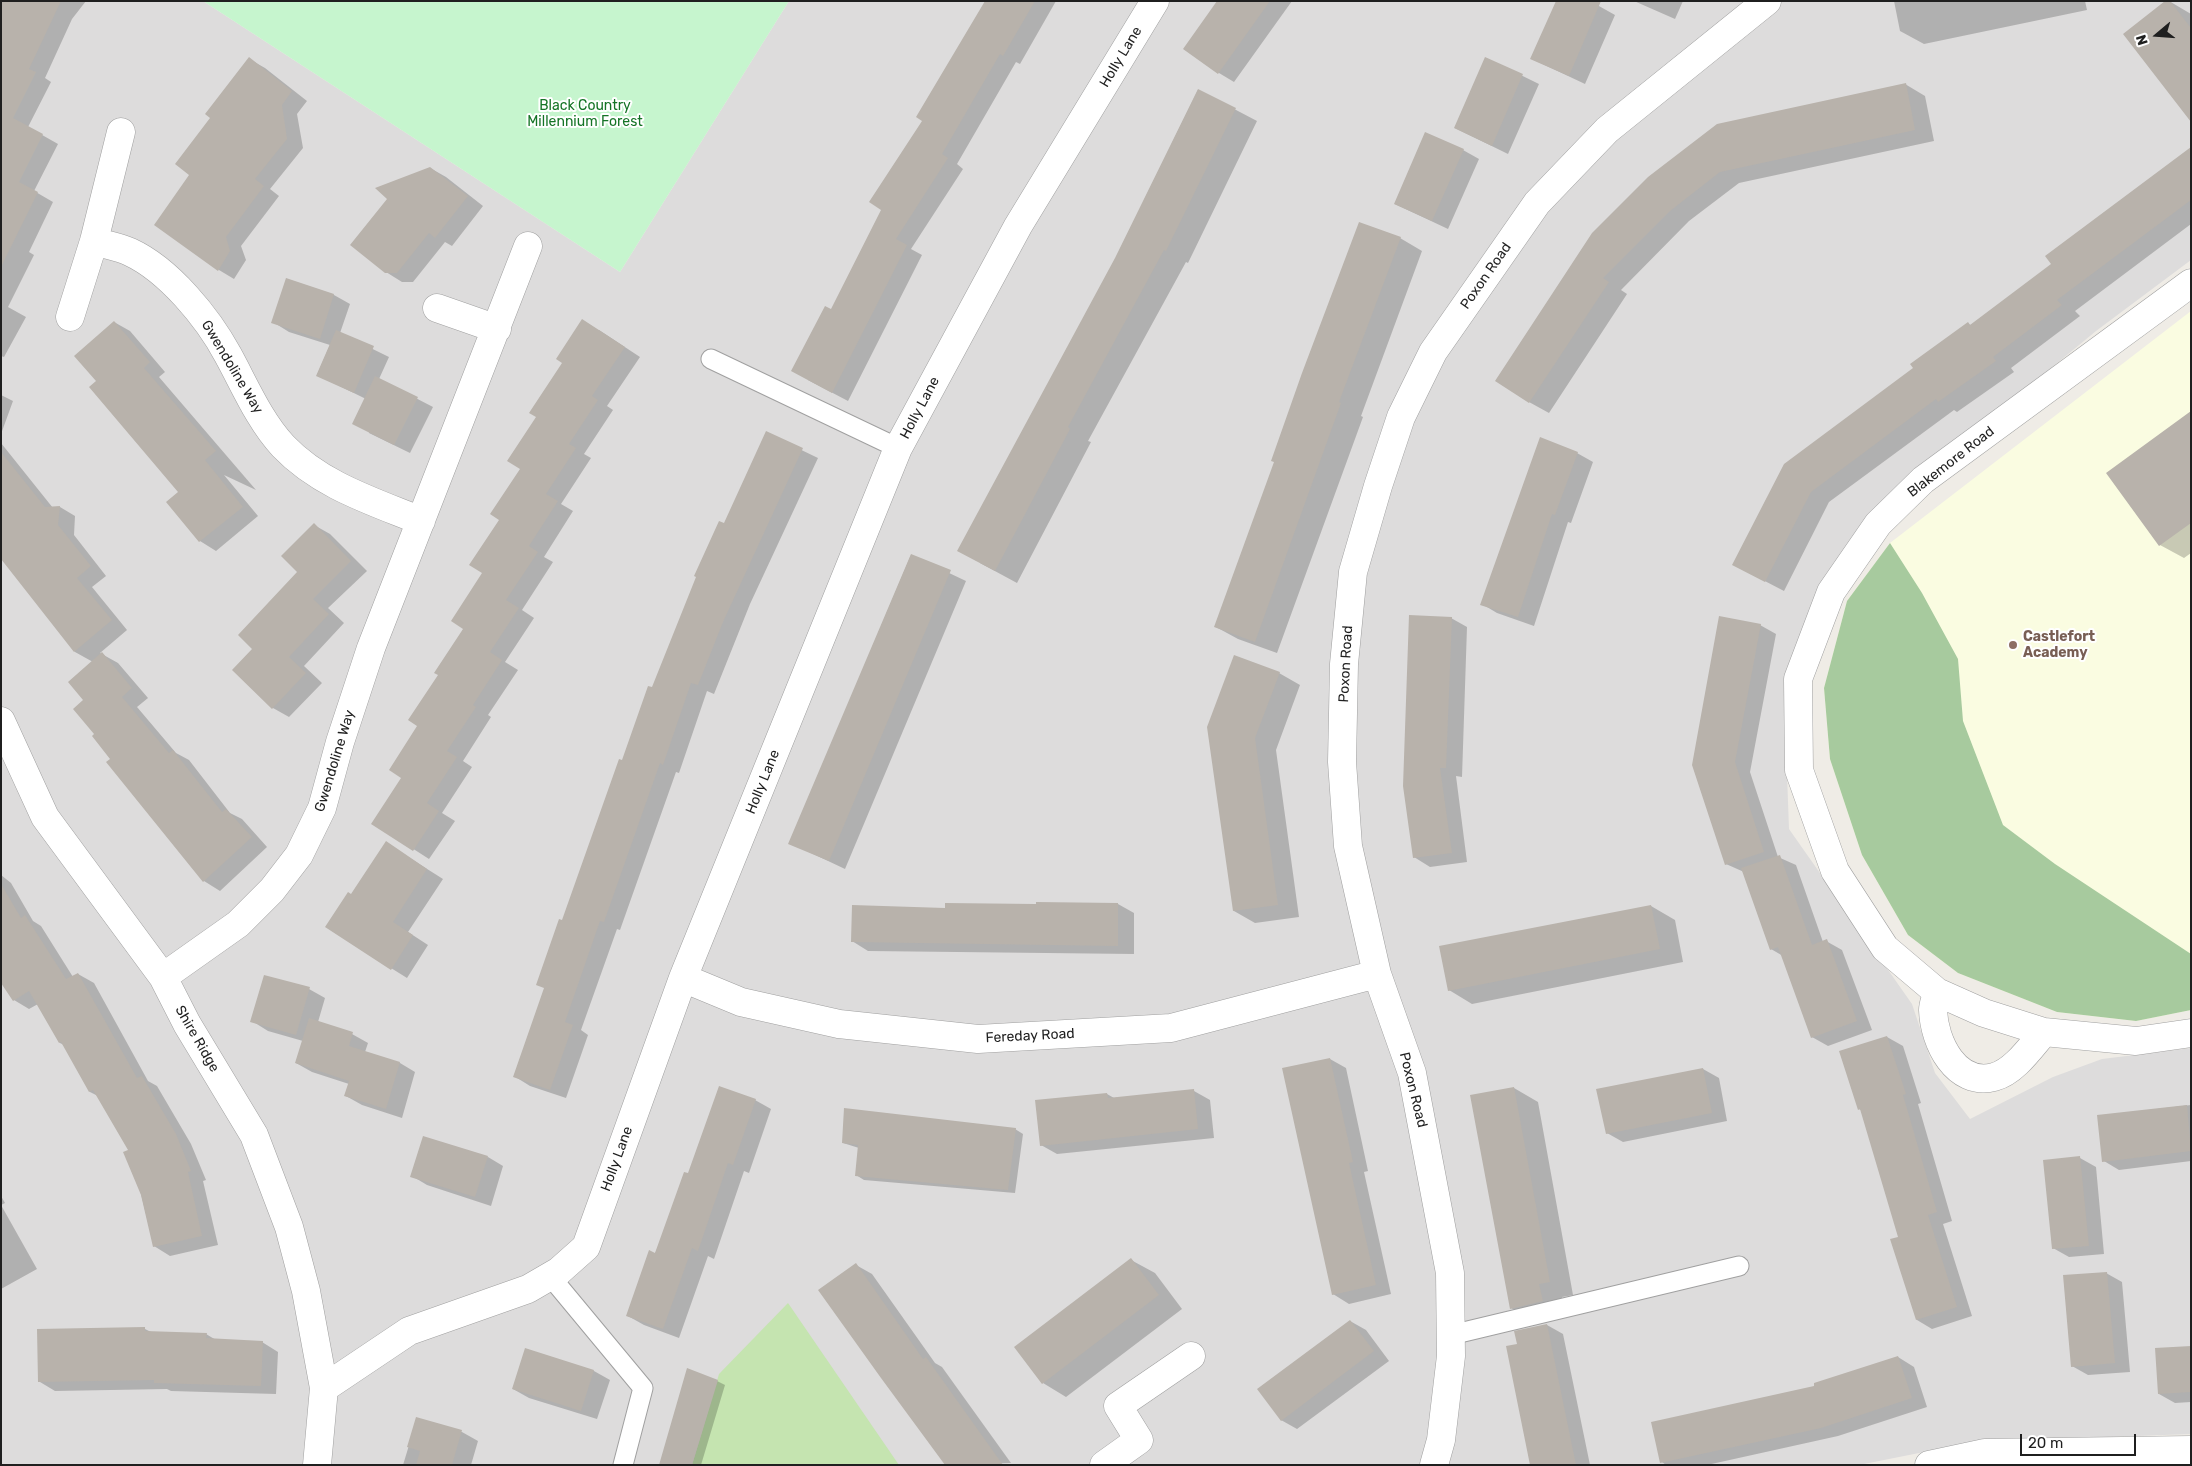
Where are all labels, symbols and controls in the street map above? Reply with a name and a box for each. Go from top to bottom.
north arrow [2132,10,2182,60]
street label: Holly Lane [1096,24,1146,90]
text: N [2133,32,2152,47]
park label: Black Country Millennium Forest [527,98,643,130]
street label: Poxon Road [1457,240,1515,312]
street label: Gwendoline Way [198,317,266,417]
street label: Holly Lane [897,374,943,442]
street label: Blakemore Road [1904,423,1998,501]
street label: Poxon Road [1336,625,1356,703]
place label: Castlefort Academy [2023,629,2095,662]
marker: Castlefort Academy [2007,639,2019,651]
street label: Gwendoline Way [311,708,359,814]
street label: Holly Lane [742,747,784,817]
street label: Shire Ridge [171,1003,223,1075]
street label: Fereday Road [985,1025,1075,1047]
street label: Poxon Road [1396,1051,1430,1129]
street label: Holly Lane [597,1124,637,1194]
scale bar [2022,1424,2138,1456]
text: 20 m [2028,1434,2063,1452]

